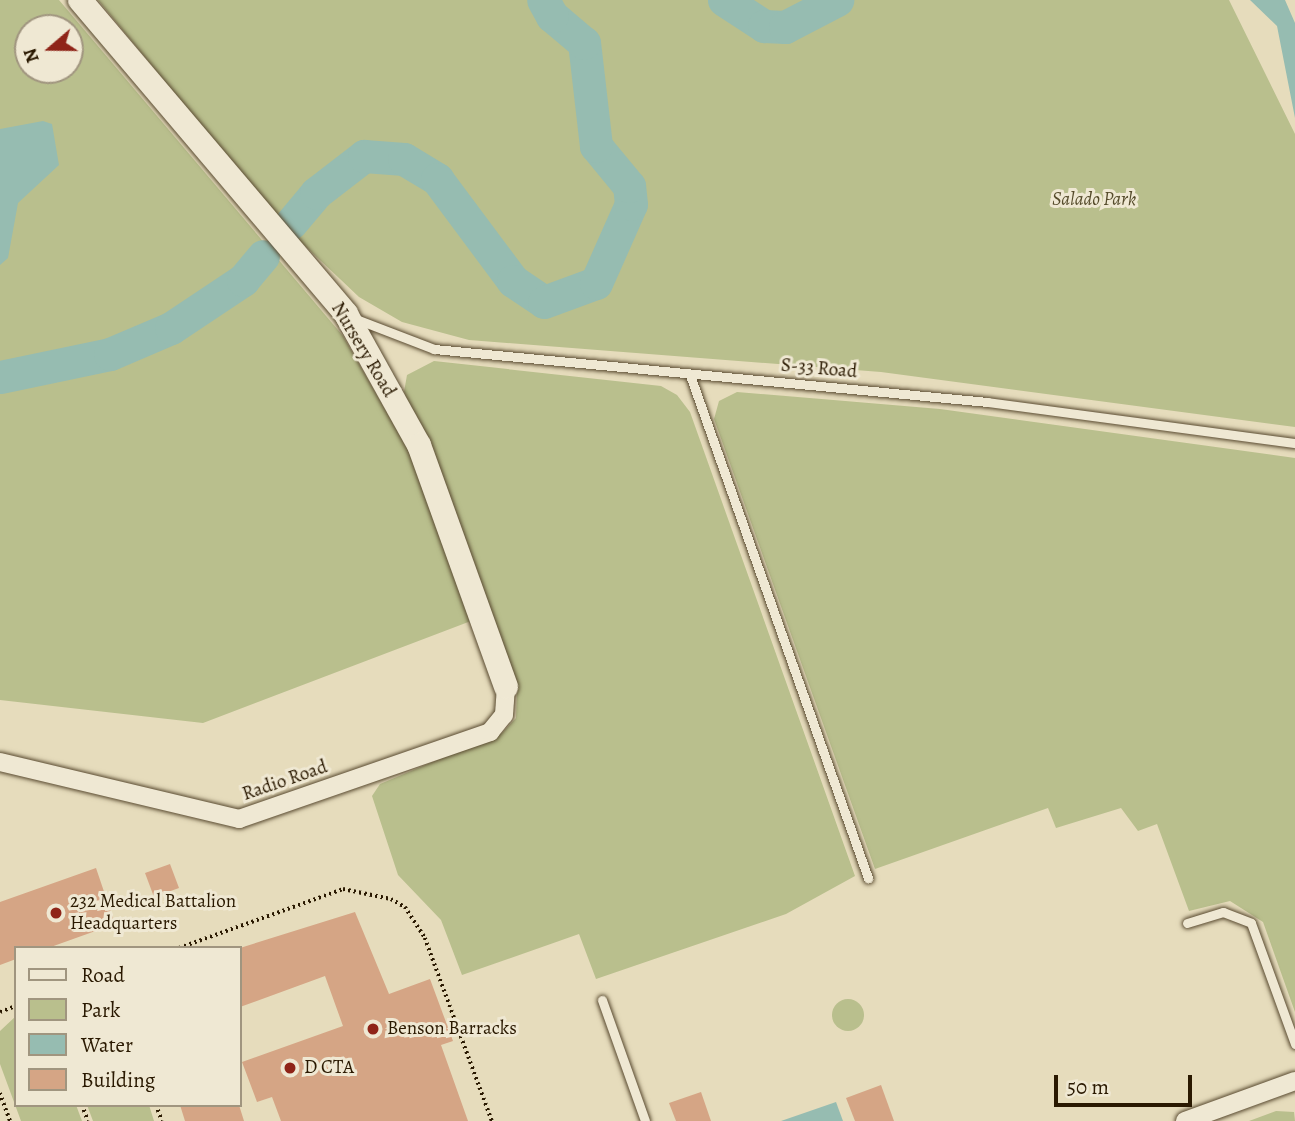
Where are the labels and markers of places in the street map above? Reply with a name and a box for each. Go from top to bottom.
place label: 232 Medical Battalion Headquarters [70,891,236,935]
marker: 232 Medical Battalion Headquarters [48,905,64,921]
place label: Benson Barracks [387,1018,517,1040]
marker: Benson Barracks [365,1021,381,1037]
place label: D CTA [304,1057,354,1079]
marker: D CTA [282,1060,298,1076]

